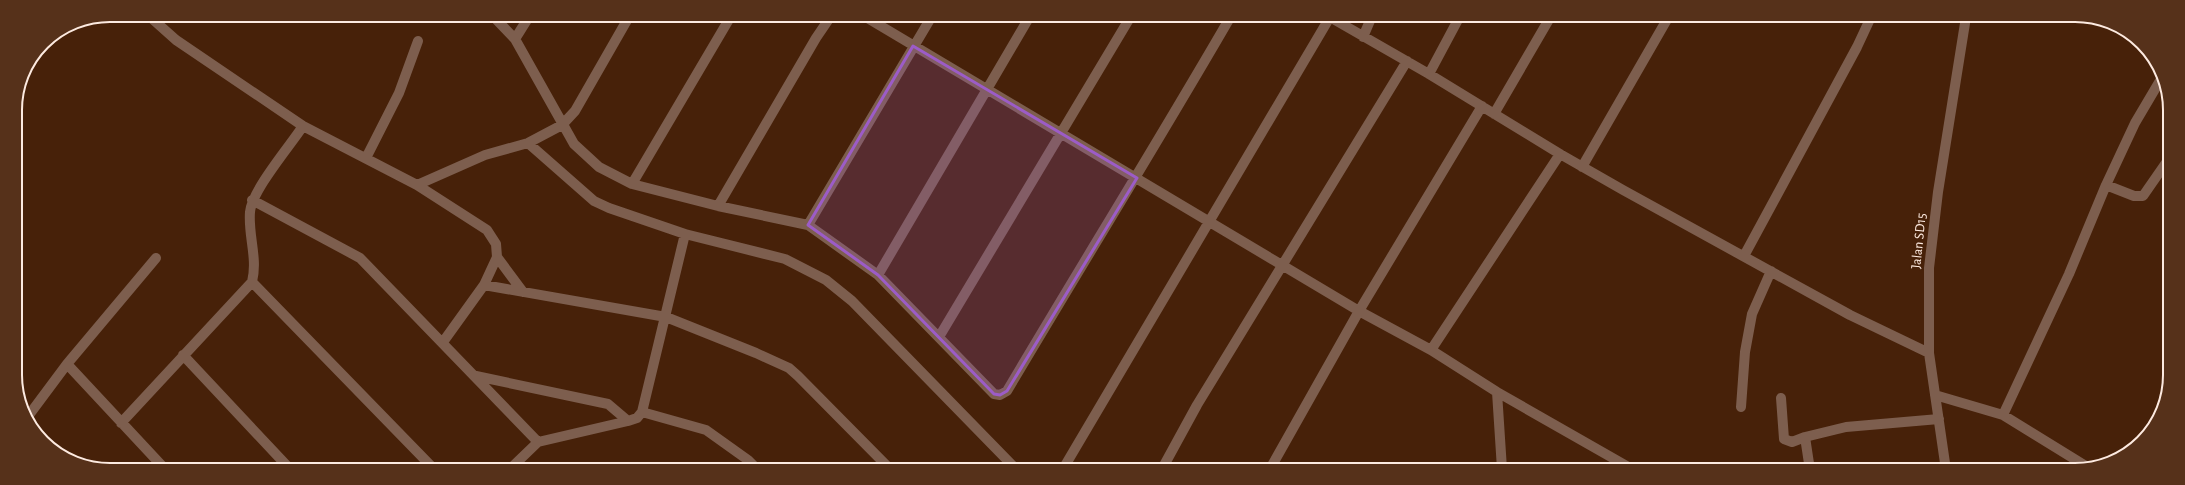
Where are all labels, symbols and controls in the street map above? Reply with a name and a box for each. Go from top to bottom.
street label: Jalan SD15 [1909,212,1929,270]

